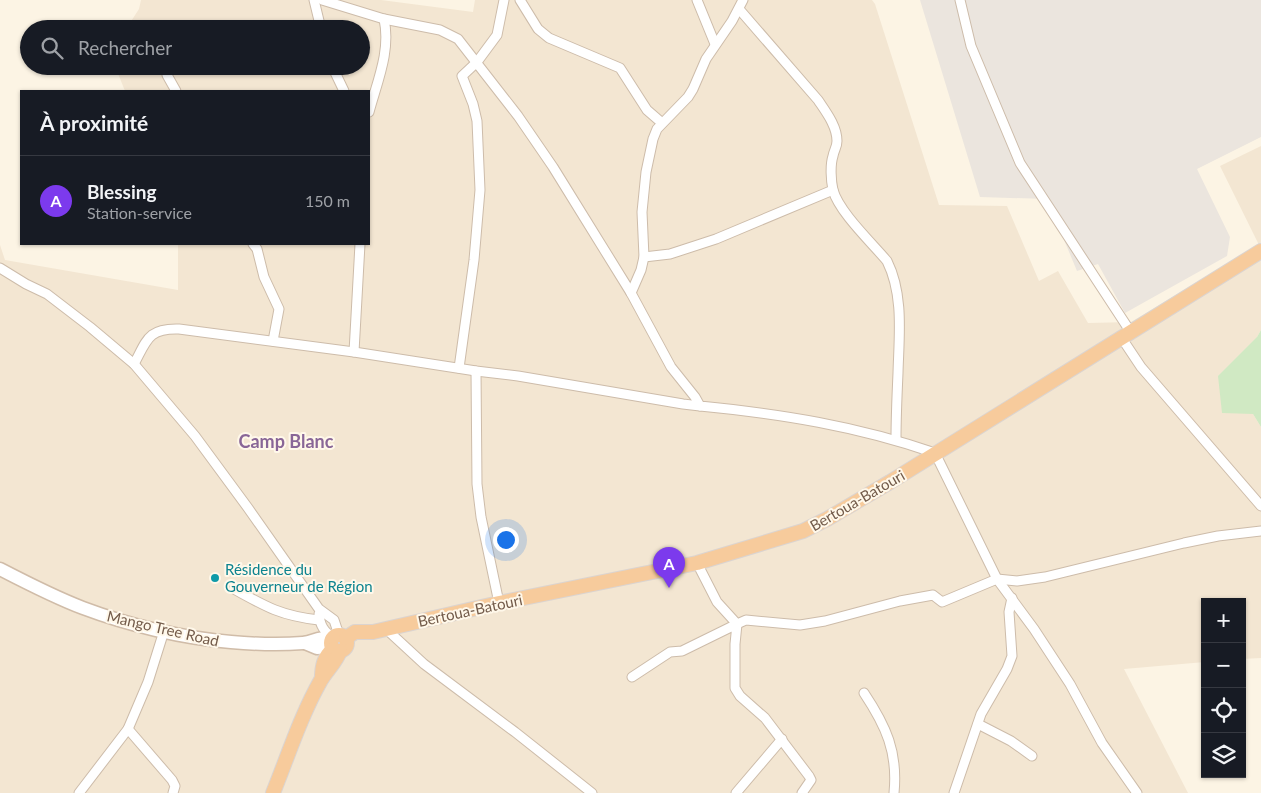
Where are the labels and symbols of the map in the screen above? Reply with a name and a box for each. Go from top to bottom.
district label: Camp Blanc [239,430,334,452]
street label: Bertoua-Batouri [806,466,908,534]
your location [493,527,519,553]
pin: A [653,547,685,588]
place label: Résidence du Gouverneur de Région [225,560,373,595]
marker: Résidence du Gouverneur de Région [209,572,221,584]
street label: Bertoua-Batouri [416,590,524,630]
street label: Mango Tree Road [105,606,221,650]

